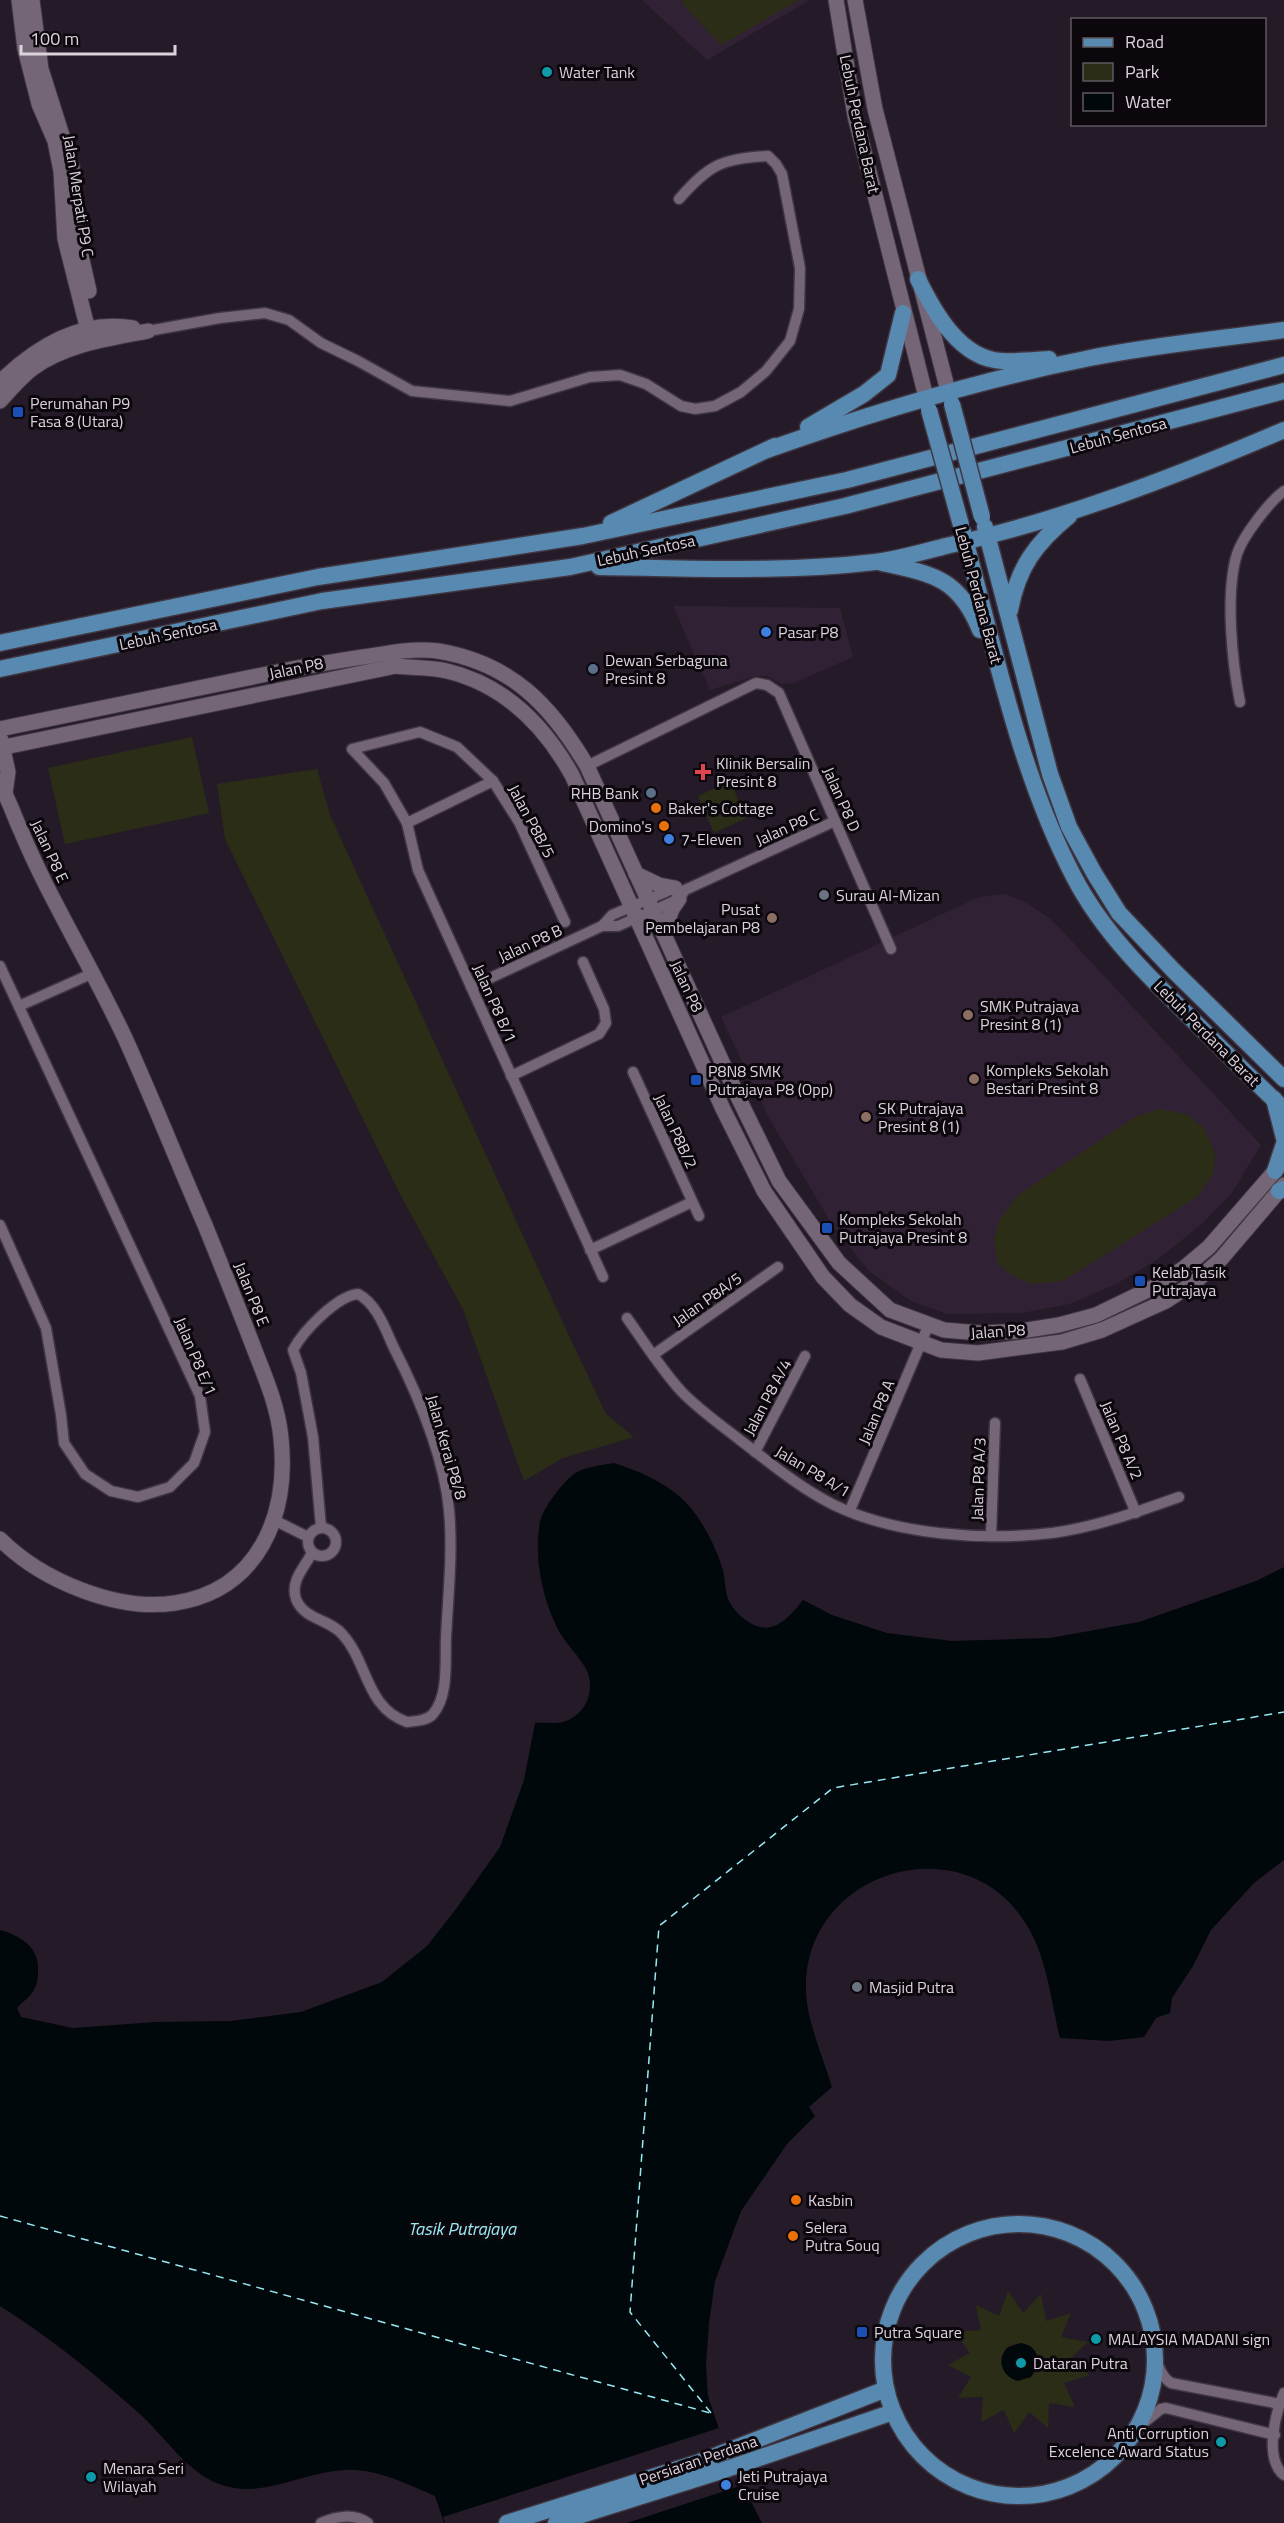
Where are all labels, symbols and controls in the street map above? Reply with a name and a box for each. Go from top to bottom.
scale bar [21,18,176,56]
legend [1071,18,1266,126]
text: 100 m [30,25,79,52]
text: Road [1125,28,1164,55]
street label: Lebuh Perdana Barat [834,52,886,196]
text: Park [1125,58,1160,85]
place label: Water Tank [559,60,635,84]
marker: Water Tank [540,65,554,79]
text: Water [1125,88,1171,115]
street label: Jalan Merpati P9 C [58,133,101,259]
place label: Perumahan P9 Fasa 8 (Utara) [30,391,130,433]
marker: Perumahan P9 Fasa 8 (Utara) [11,405,25,419]
street label: Lebuh Sentosa [1067,411,1169,459]
street label: Lebuh Perdana Barat [949,524,1009,667]
street label: Lebuh Sentosa [595,528,697,572]
street label: Lebuh Sentosa [117,612,219,656]
place label: Pasar P8 [778,620,838,644]
marker: Pasar P8 [759,625,773,639]
place label: Dewan Serbaguna Presint 8 [605,648,728,690]
street label: Jalan P8 [267,651,325,685]
marker: Dewan Serbaguna Presint 8 [586,662,600,676]
place label: Klinik Bersalin Presint 8 [716,751,810,793]
marker: Klinik Bersalin Presint 8 [694,763,712,781]
street label: Jalan P8 D [817,763,867,835]
street label: Jalan P8B/5 [503,780,561,862]
place label: RHB Bank [571,781,639,805]
marker: RHB Bank [644,786,658,800]
place label: Baker's Cottage [668,796,774,820]
marker: Baker's Cottage [649,801,663,815]
street label: Jalan P8 C [751,802,823,852]
place label: Domino's [589,814,652,838]
street label: Jalan P8 E [25,815,75,887]
marker: Domino's [657,819,671,833]
place label: 7-Eleven [681,827,742,851]
marker: 7-Eleven [662,832,676,846]
place label: Surau Al-Mizan [836,883,940,907]
marker: Surau Al-Mizan [817,888,831,902]
place label: Pusat Pembelajaran P8 [645,897,760,939]
marker: Pusat Pembelajaran P8 [765,911,779,925]
street label: Jalan P8 B [494,918,566,968]
street label: Jalan P8 [665,956,709,1016]
street label: Jalan P8 B/1 [467,960,523,1046]
street label: Lebuh Perdana Barat [1149,975,1266,1092]
place label: SMK Putrajaya Presint 8 (1) [980,994,1079,1036]
marker: SMK Putrajaya Presint 8 (1) [961,1008,975,1022]
place label: Kompleks Sekolah Bestari Presint 8 [986,1058,1108,1100]
place label: P8N8 SMK Putrajaya P8 (Opp) [708,1059,833,1101]
marker: Kompleks Sekolah Bestari Presint 8 [967,1072,981,1086]
marker: P8N8 SMK Putrajaya P8 (Opp) [689,1073,703,1087]
street label: Jalan P8B/2 [648,1090,704,1172]
place label: SK Putrajaya Presint 8 (1) [878,1096,964,1138]
marker: SK Putrajaya Presint 8 (1) [859,1110,873,1124]
place label: Kompleks Sekolah Putrajaya Presint 8 [839,1207,967,1249]
marker: Kompleks Sekolah Putrajaya Presint 8 [820,1221,834,1235]
street label: Jalan P8 E [228,1258,276,1330]
place label: Kelab Tasik Putrajaya [1152,1260,1227,1302]
street label: Jalan P8A/5 [667,1266,747,1332]
marker: Kelab Tasik Putrajaya [1133,1274,1147,1288]
street label: Jalan P8 E/1 [169,1313,223,1399]
street label: Jalan P8 [970,1317,1026,1345]
street label: Jalan P8 A/4 [737,1354,797,1440]
street label: Jalan P8 A [852,1376,901,1448]
street label: Jalan Kerai P8/8 [421,1392,473,1502]
street label: Jalan P8 A/2 [1095,1397,1149,1483]
street label: Jalan P8 A/3 [965,1437,991,1521]
street label: Jalan P8 A/1 [771,1439,855,1503]
place label: Masjid Putra [869,1975,954,1999]
marker: Masjid Putra [850,1980,864,1994]
place label: Kasbin [808,2188,853,2212]
marker: Kasbin [789,2193,803,2207]
water label: Tasik Putrajaya [408,2215,517,2242]
place label: Selera Putra Souq [805,2215,880,2257]
marker: Selera Putra Souq [786,2229,800,2243]
place label: Putra Square [874,2320,962,2344]
marker: Putra Square [855,2325,869,2339]
place label: MALAYSIA MADANI sign [1108,2327,1270,2351]
marker: MALAYSIA MADANI sign [1089,2332,1103,2346]
place label: Dataran Putra [1033,2351,1128,2375]
marker: Dataran Putra [1014,2356,1028,2370]
place label: Anti Corruption Excelence Award Status [1049,2421,1209,2463]
street label: Persiaran Perdana [636,2429,760,2491]
marker: Anti Corruption Excelence Award Status [1214,2435,1228,2449]
place label: Menara Seri Wilayah [103,2456,184,2498]
place label: Jeti Putrajaya Cruise [738,2464,827,2506]
marker: Menara Seri Wilayah [84,2470,98,2484]
marker: Jeti Putrajaya Cruise [719,2478,733,2492]

